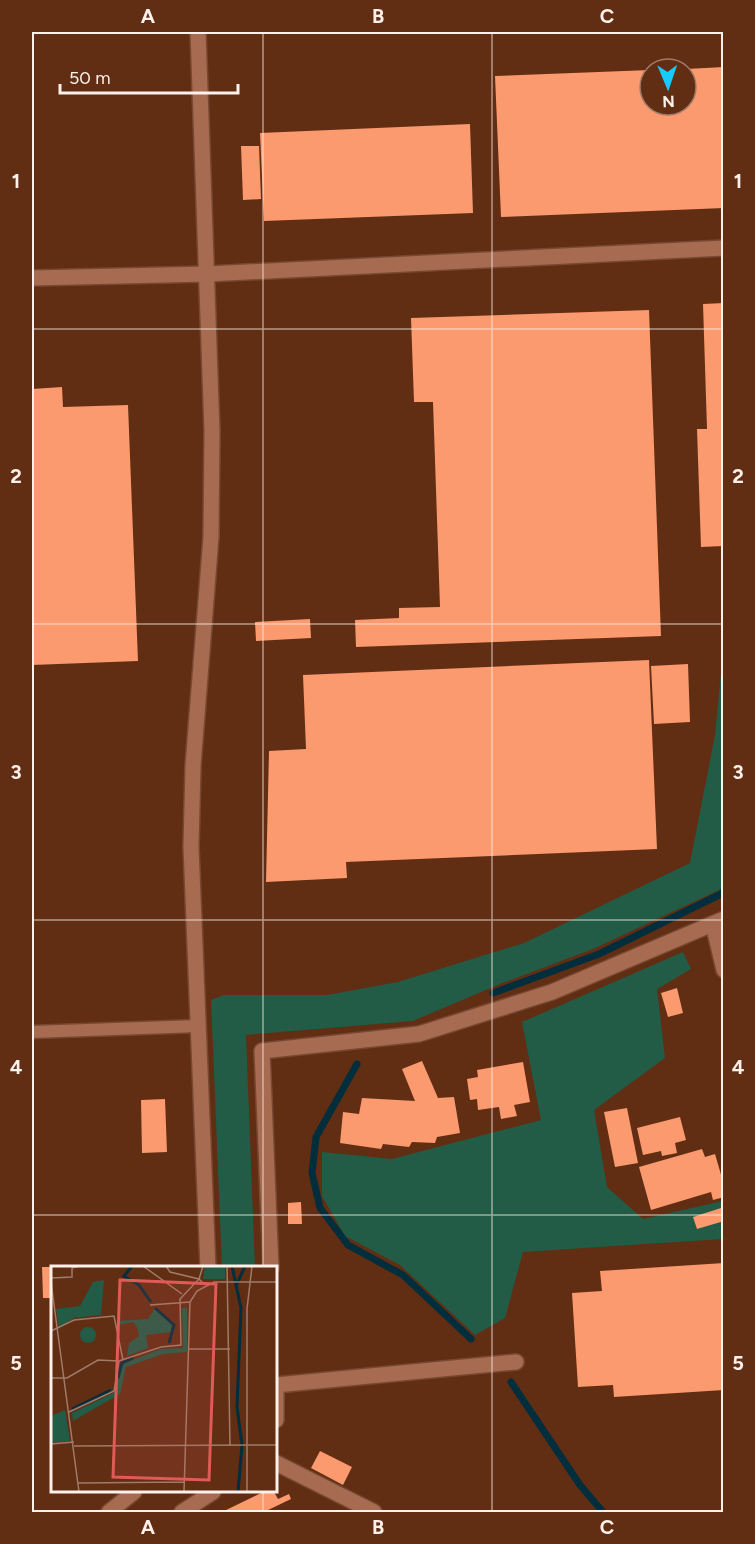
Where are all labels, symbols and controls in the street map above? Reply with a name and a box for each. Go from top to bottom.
text: A [141,4,156,28]
text: B [372,4,384,28]
text: C [600,4,614,28]
scale bar [60,57,238,95]
north arrow [638,57,698,117]
text: 50 m [69,67,111,89]
text: N [662,92,675,111]
text: 1 [12,169,20,193]
text: 1 [734,169,742,193]
text: 2 [10,464,22,488]
text: 2 [732,464,744,488]
text: 3 [10,760,22,784]
text: 3 [732,760,744,784]
text: 4 [10,1055,23,1079]
text: 4 [732,1055,745,1079]
inset map [51,1266,278,1493]
text: 5 [10,1351,22,1375]
text: 5 [732,1351,744,1375]
text: A [141,1515,156,1539]
text: B [372,1515,384,1539]
text: C [600,1515,614,1539]

